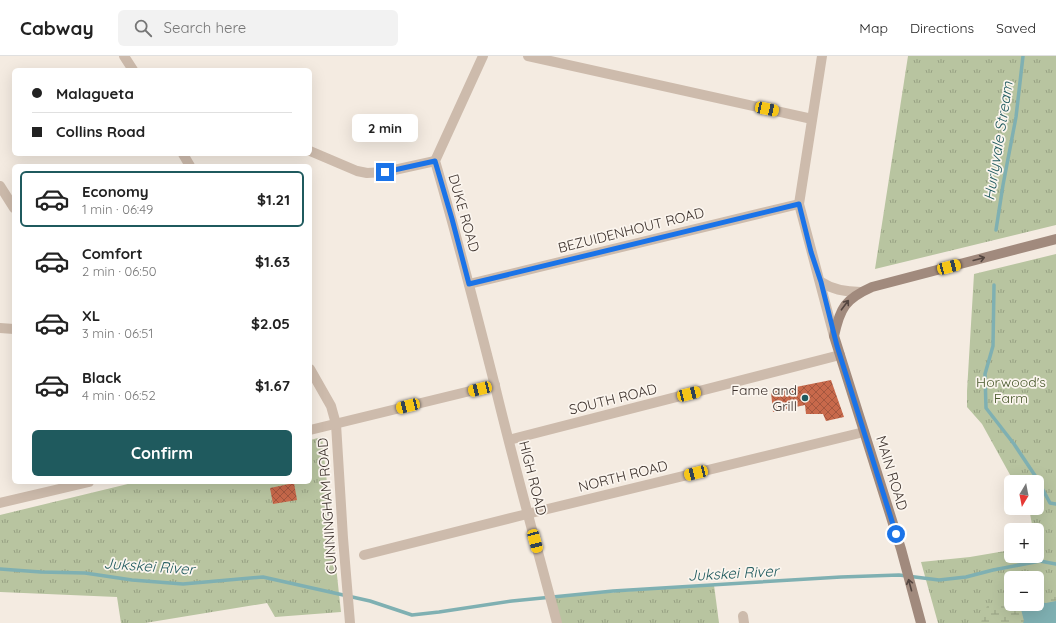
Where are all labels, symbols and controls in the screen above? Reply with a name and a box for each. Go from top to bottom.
search box [118,10,398,46]
text: Cabway [20,16,94,40]
icon: search [132,17,154,39]
text: Search here [164,18,246,37]
text: Map [859,19,888,37]
text: Directions [910,19,974,37]
text: Saved [996,19,1036,37]
water label: Hurlyvale Stream [979,80,1017,202]
text: Malagueta [56,84,134,103]
car [754,101,780,117]
callout: 2 min [352,114,418,142]
text: 2 min [368,120,402,136]
text: Collins Road [56,122,145,141]
route end [376,163,394,181]
street label: DUKE ROAD [444,172,484,254]
icon: car [34,181,70,217]
text: Economy [82,182,149,201]
text: $1.21 [257,190,290,209]
text: 1 min · 06:49 [82,201,153,217]
street label: BEZUIDENHOUT ROAD [556,203,706,257]
icon: car [34,243,70,279]
text: Comfort [82,244,143,263]
text: $1.63 [255,252,290,271]
one-way arrow [973,255,986,262]
car [936,258,962,276]
text: 2 min · 06:50 [82,263,157,279]
one-way arrow [841,300,850,311]
icon: car [34,305,70,341]
text: XL [82,306,100,325]
text: $2.05 [251,314,290,333]
text: 3 min · 06:51 [82,325,153,341]
icon: car [34,367,70,403]
text: Black [82,368,122,387]
park label: Horwood's Farm [976,373,1046,407]
text: $1.67 [255,376,290,395]
street label: SOUTH ROAD [567,379,659,419]
car [467,380,493,398]
place label: Fame and Grill [731,381,797,415]
car [676,385,702,403]
text: 4 min · 06:52 [82,387,156,403]
marker: Fame and Grill [800,393,810,403]
car [395,397,421,415]
button: Confirm [32,430,292,476]
street label: MAIN ROAD [872,433,912,513]
street label: CUNNINGHAM ROAD [313,437,341,575]
street label: HIGH ROAD [515,439,551,517]
street label: NORTH ROAD [576,456,670,496]
car [683,464,709,482]
north arrow [1004,475,1044,515]
map controls [1004,475,1044,611]
button: + [1004,523,1044,563]
route start [887,525,905,543]
car [526,528,544,554]
water label: Jukskei River [103,553,197,579]
water label: Jukskei River [687,561,781,585]
button: − [1004,571,1044,611]
one-way arrow [906,579,914,592]

